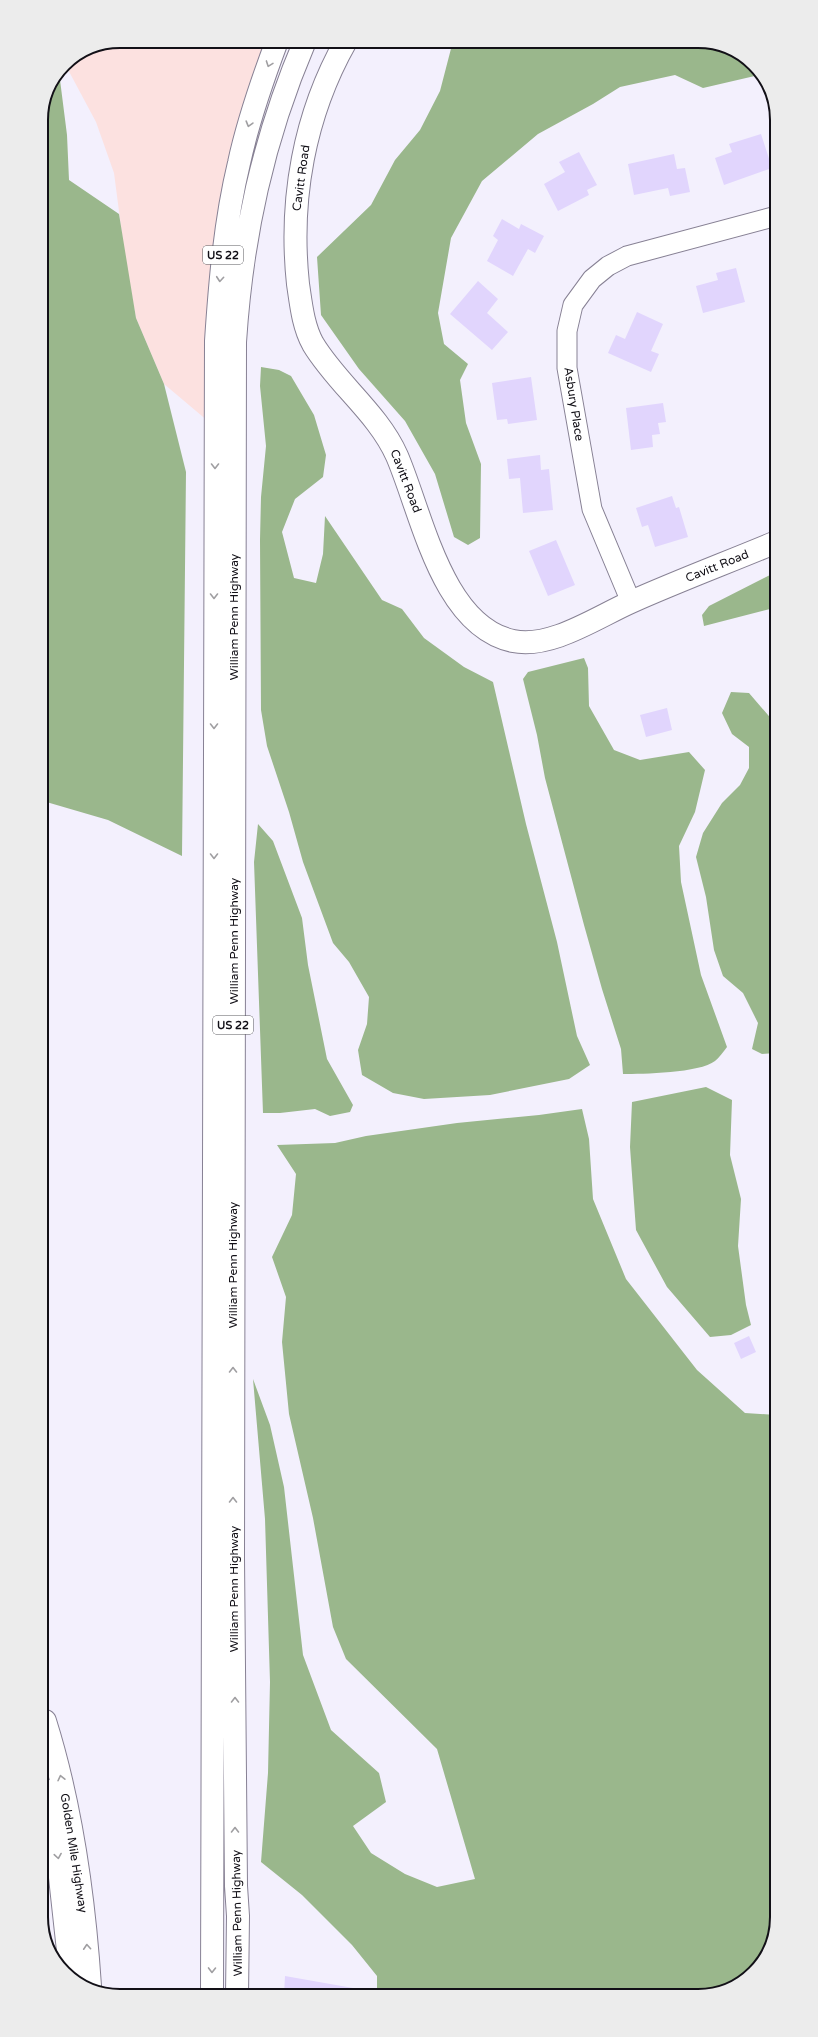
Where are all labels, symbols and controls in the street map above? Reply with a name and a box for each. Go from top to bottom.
one-way arrow [265,60,273,67]
one-way arrow [245,120,254,127]
street label: Cavitt Road [289,144,313,212]
road number: US 22 [203,246,243,264]
one-way arrow [216,276,225,282]
street label: Asbury Place [561,366,587,442]
street label: Cavitt Road [387,447,425,515]
one-way arrow [211,463,219,469]
street label: Cavitt Road [683,547,751,585]
street label: William Penn Highway [227,553,241,680]
one-way arrow [210,593,218,599]
one-way arrow [210,723,218,729]
one-way arrow [210,853,218,859]
street label: William Penn Highway [227,877,241,1004]
road number: US 22 [213,1016,253,1034]
street label: William Penn Highway [226,1201,240,1328]
one-way arrow [229,1367,237,1373]
one-way arrow [229,1497,237,1503]
street label: William Penn Highway [227,1525,241,1652]
one-way arrow [231,1697,239,1703]
one-way arrow [57,1775,65,1781]
street label: Golden Mile Highway [58,1792,90,1914]
one-way arrow [231,1827,239,1833]
street label: William Penn Highway [229,1849,245,1976]
one-way arrow [53,1853,61,1859]
one-way arrow [83,1944,92,1950]
one-way arrow [208,1967,216,1973]

